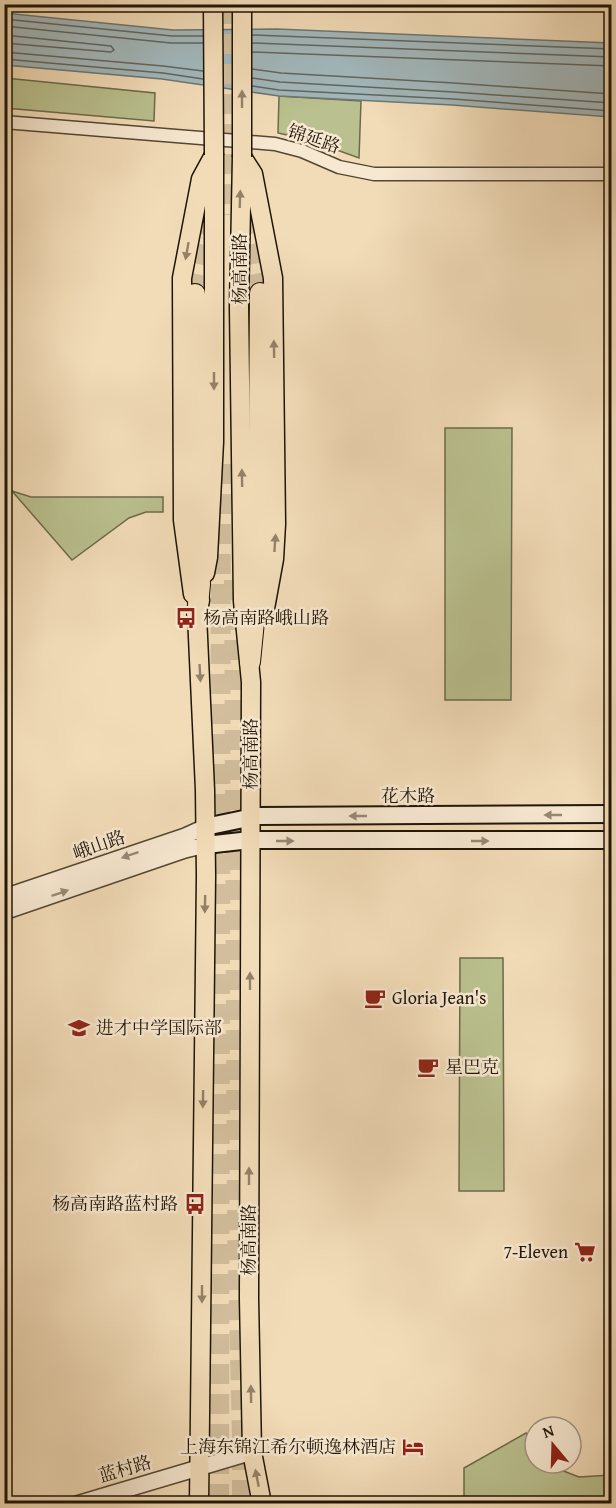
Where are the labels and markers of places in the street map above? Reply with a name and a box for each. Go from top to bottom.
place label: 杨高南路峨山路 [203,604,329,631]
bus stop icon: 杨高南路峨山路 [174,606,198,630]
place label: Gloria Jean's [392,984,486,1011]
cafe icon: Gloria Jean's [363,986,387,1010]
place label: 进才中学国际部 [96,1014,222,1041]
school or university icon: 进才中学国际部 [67,1016,91,1040]
place label: 星巴克 [445,1053,499,1080]
cafe icon: 星巴克 [416,1055,440,1079]
place label: 杨高南路蓝村路 [52,1190,178,1217]
bus stop icon: 杨高南路蓝村路 [183,1192,207,1216]
place label: 7-Eleven [503,1238,568,1265]
supermarket icon: 7-Eleven [573,1240,597,1264]
place label: 上海东锦江希尔顿逸林酒店 [180,1433,396,1460]
hotel icon: 上海东锦江希尔顿逸林酒店 [401,1435,425,1459]

